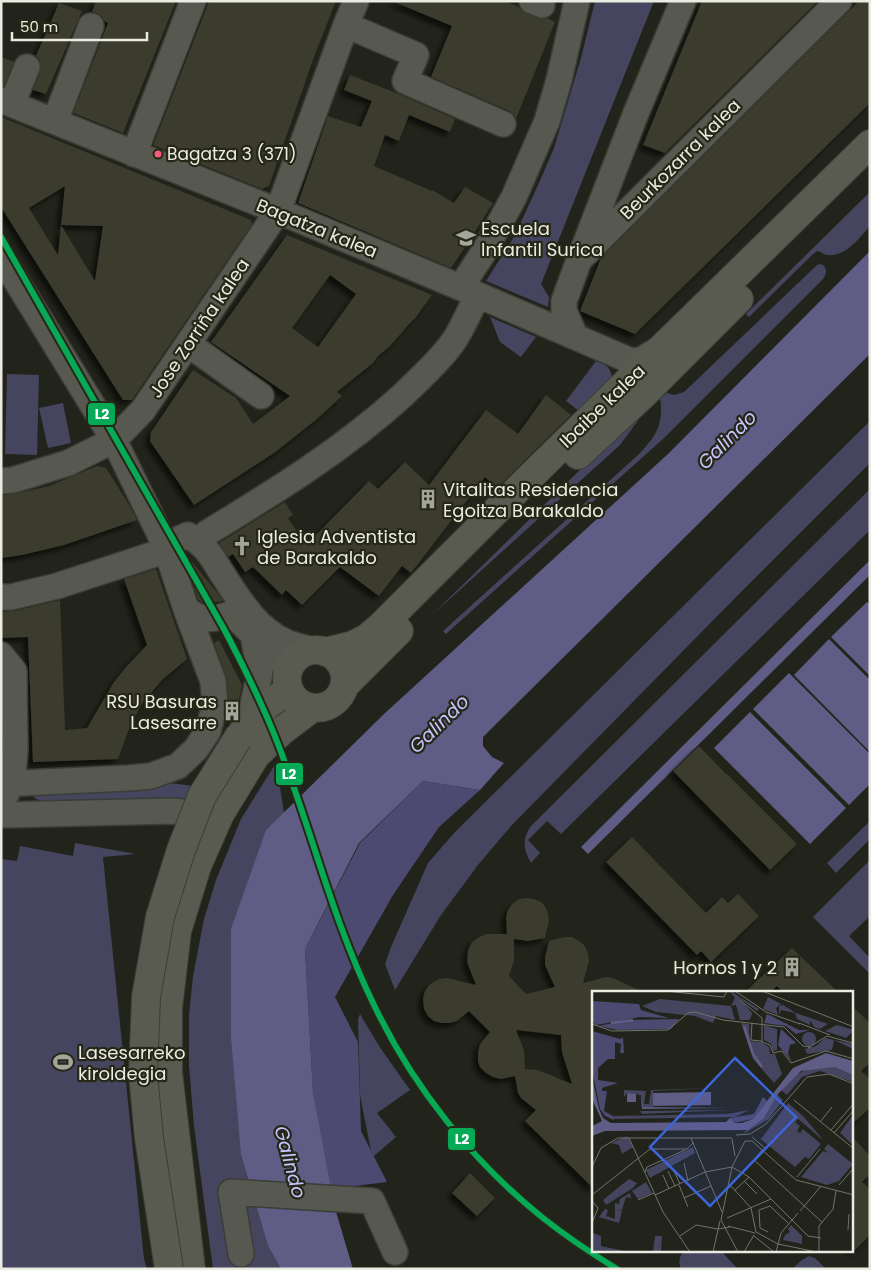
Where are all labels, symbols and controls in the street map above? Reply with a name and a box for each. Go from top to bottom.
scale bar [12,10,148,42]
text: 50 m [20,16,58,37]
street label: Beurkozarra kalea [614,93,746,225]
place label: Bagatza 3 (371) [167,142,297,166]
marker: Bagatza 3 (371) [153,149,163,159]
street label: Bagatza kalea [253,192,381,264]
place label: Escuela Infantil Surica [481,216,603,262]
school or university icon: Escuela Infantil Surica [455,227,477,249]
street label: Jose Zorriña kalea [143,253,255,403]
street label: Ibaibe kalea [554,359,650,453]
line badge: L2 [87,402,116,426]
text: L2 [95,404,109,424]
water label: Galindo [691,404,763,476]
place label: Vitalitas Residencia Egoitza Barakaldo [443,477,618,523]
building icon: Vitalitas Residencia Egoitza Barakaldo [417,488,439,510]
place label: Iglesia Adventista de Barakaldo [257,524,416,570]
church icon: Iglesia Adventista de Barakaldo [231,535,253,557]
place label: RSU Basuras Lasesarre [106,689,217,735]
water label: Galindo [403,689,475,759]
building icon: RSU Basuras Lasesarre [221,700,243,722]
line badge: L2 [275,762,304,786]
text: L2 [282,764,296,784]
place label: Hornos 1 y 2 [673,955,777,980]
building icon: Hornos 1 y 2 [781,956,803,978]
inset map [592,991,854,1252]
place label: Lasesarreko kiroldegia [78,1040,185,1086]
sports icon: Lasesarreko kiroldegia [52,1051,74,1073]
water label: Galindo [267,1123,313,1201]
line badge: L2 [447,1127,476,1151]
text: L2 [455,1129,469,1149]

